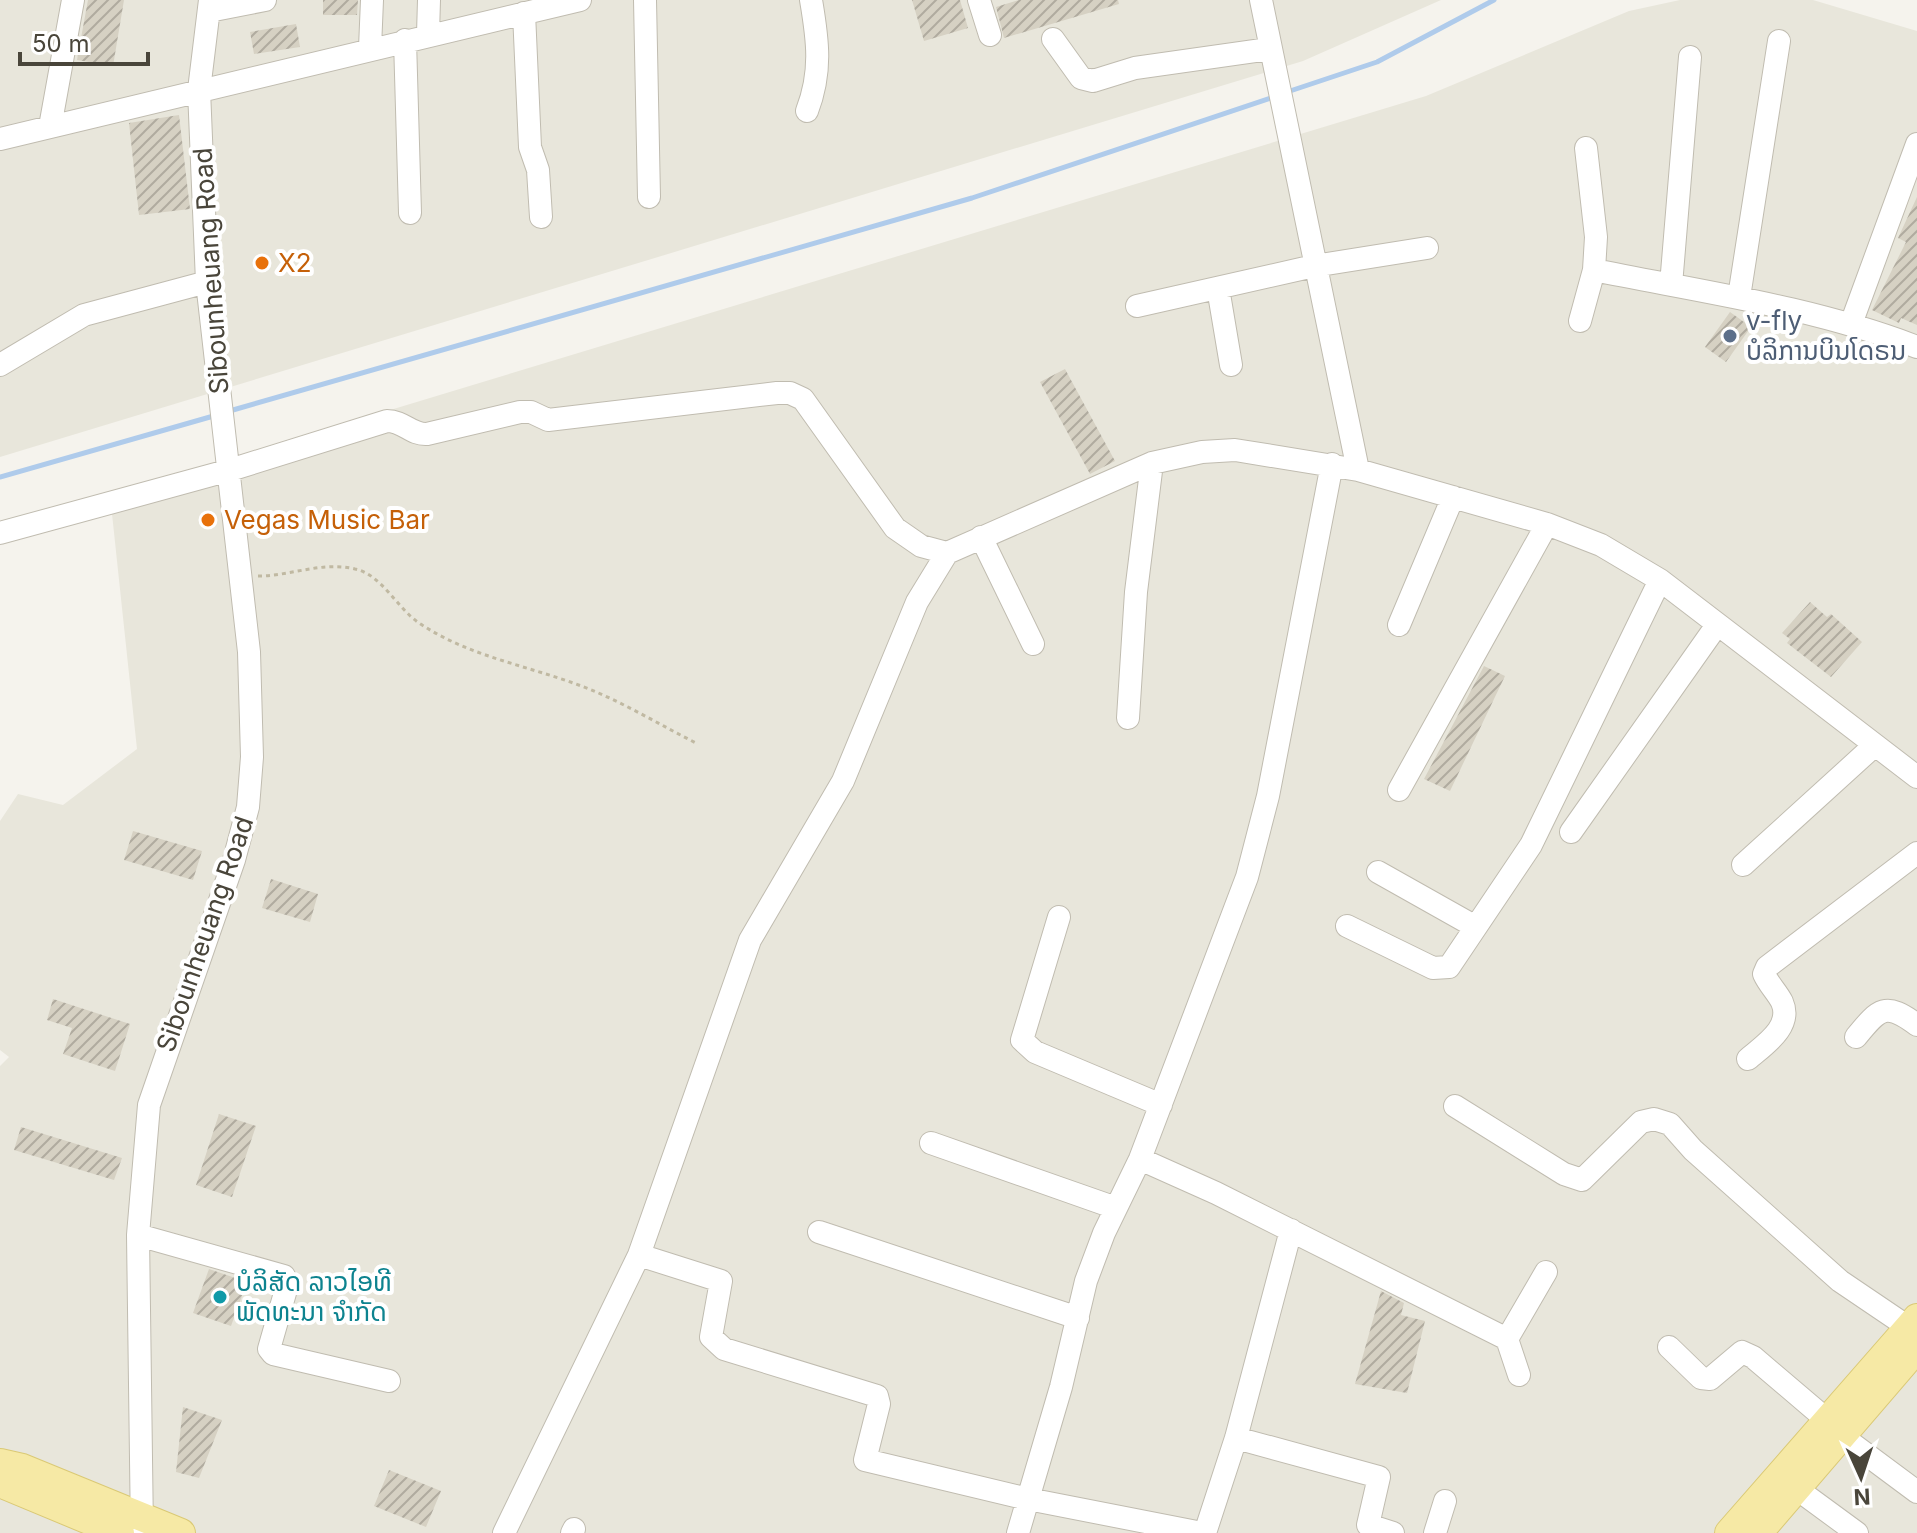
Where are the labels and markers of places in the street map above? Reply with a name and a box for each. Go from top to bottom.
place label: X2 [278,247,312,278]
marker: X2 [253,254,271,272]
place label: v-fly ບໍລິການບິນໂດຣນ [1746,305,1906,366]
marker: v-fly ບໍລິການບິນໂດຣນ [1721,327,1739,345]
place label: Vegas Music Bar [224,504,430,535]
marker: Vegas Music Bar [199,511,217,529]
place label: ບໍລິສັດ ລາວໄອທີ ພັດທະນາ ຈຳກັດ [236,1266,392,1327]
marker: ບໍລິສັດ ລາວໄອທີ ພັດທະນາ ຈຳກັດ [211,1288,229,1306]

